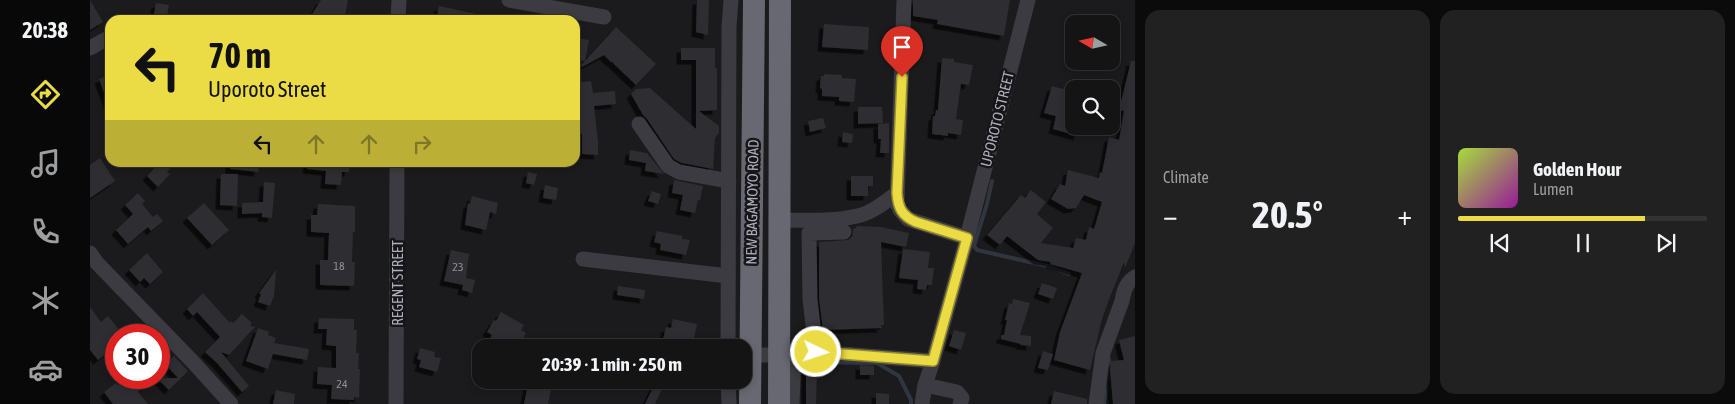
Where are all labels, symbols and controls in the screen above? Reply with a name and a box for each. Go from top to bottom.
north arrow [1065,15,1120,70]
map controls [1065,15,1120,135]
text: 20:38 [22,17,68,43]
pin [881,26,923,77]
icon: arrive [888,33,916,61]
icon: left [125,35,190,100]
text: 70 m [208,35,271,75]
street label: UPOROTO STREET [977,69,1017,168]
text: Uporoto Street [208,76,326,102]
icon: directions [28,77,63,112]
button: search [1065,80,1120,135]
icon: left [249,130,277,158]
icon: ahead [302,130,330,158]
icon: ahead [355,130,383,158]
icon: right [408,130,436,158]
street label: NEW BAGAMOYO ROAD [742,139,762,265]
icon: music [28,146,63,181]
text: Golden Hour [1533,158,1621,180]
text: Climate [1163,168,1209,186]
text: Lumen [1533,180,1573,198]
text: 20.5° [1252,193,1323,236]
text: − [1163,199,1178,231]
text: + [1397,199,1412,231]
icon: phone [28,214,63,249]
icon: previous [1486,229,1514,257]
icon: pause [1569,229,1597,257]
icon: next [1652,229,1680,257]
street label: REGENT STREET [389,240,406,326]
house number: 18 [333,259,345,273]
house number: 23 [452,260,464,274]
icon: climate [28,283,63,318]
speed limit sign: 30 [105,324,170,389]
position arrow [789,325,841,377]
icon: car [28,352,63,387]
text: 20:39 · 1 min · 250 m [542,353,682,375]
house number: 24 [336,377,348,391]

